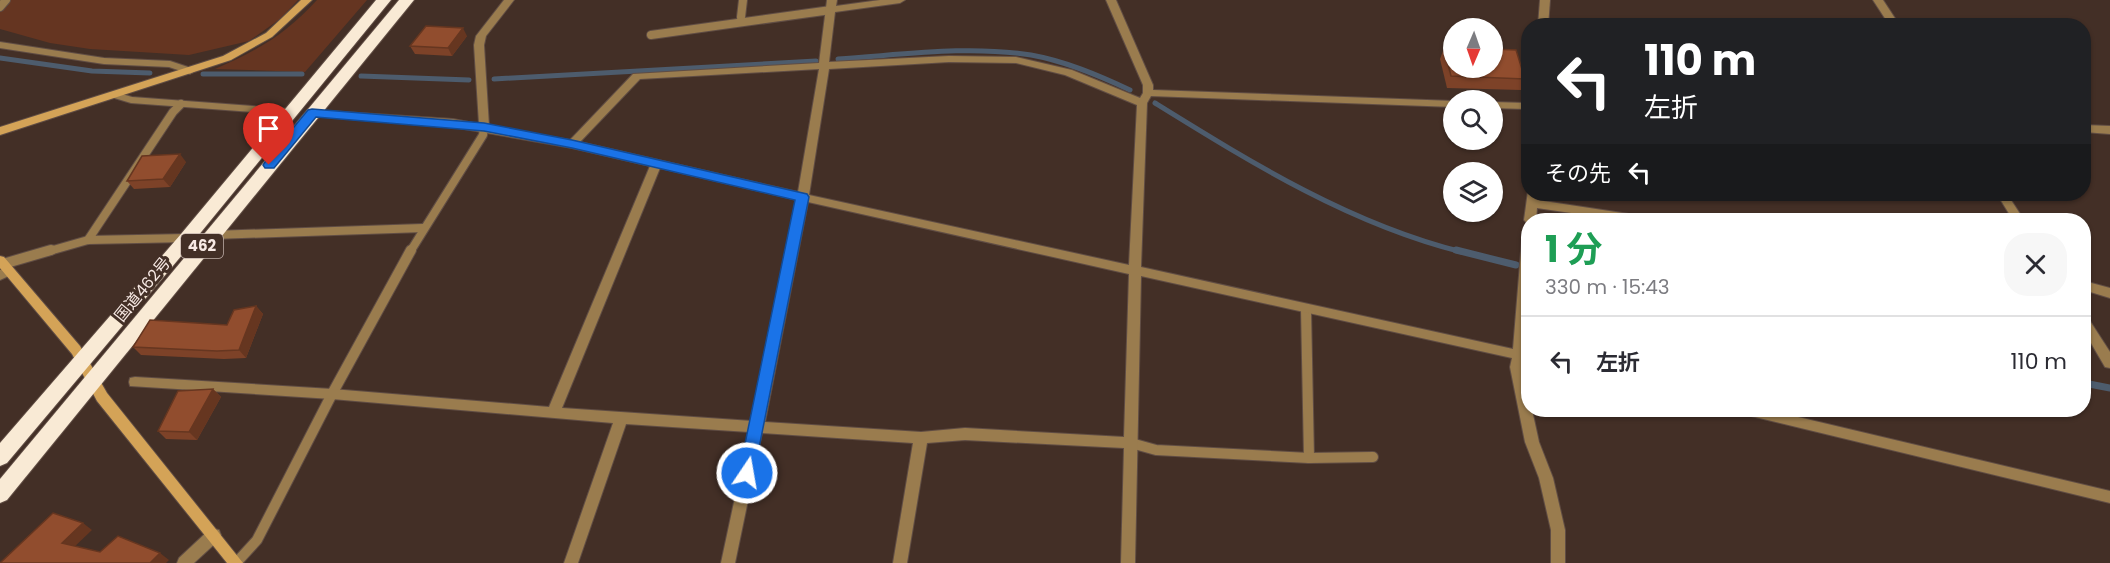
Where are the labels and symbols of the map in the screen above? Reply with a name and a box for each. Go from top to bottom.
north arrow [1443,18,1503,78]
pin [243,103,294,165]
road number: 462 [181,234,223,258]
street label: 国道462号 [109,252,176,327]
position arrow [715,441,779,505]

